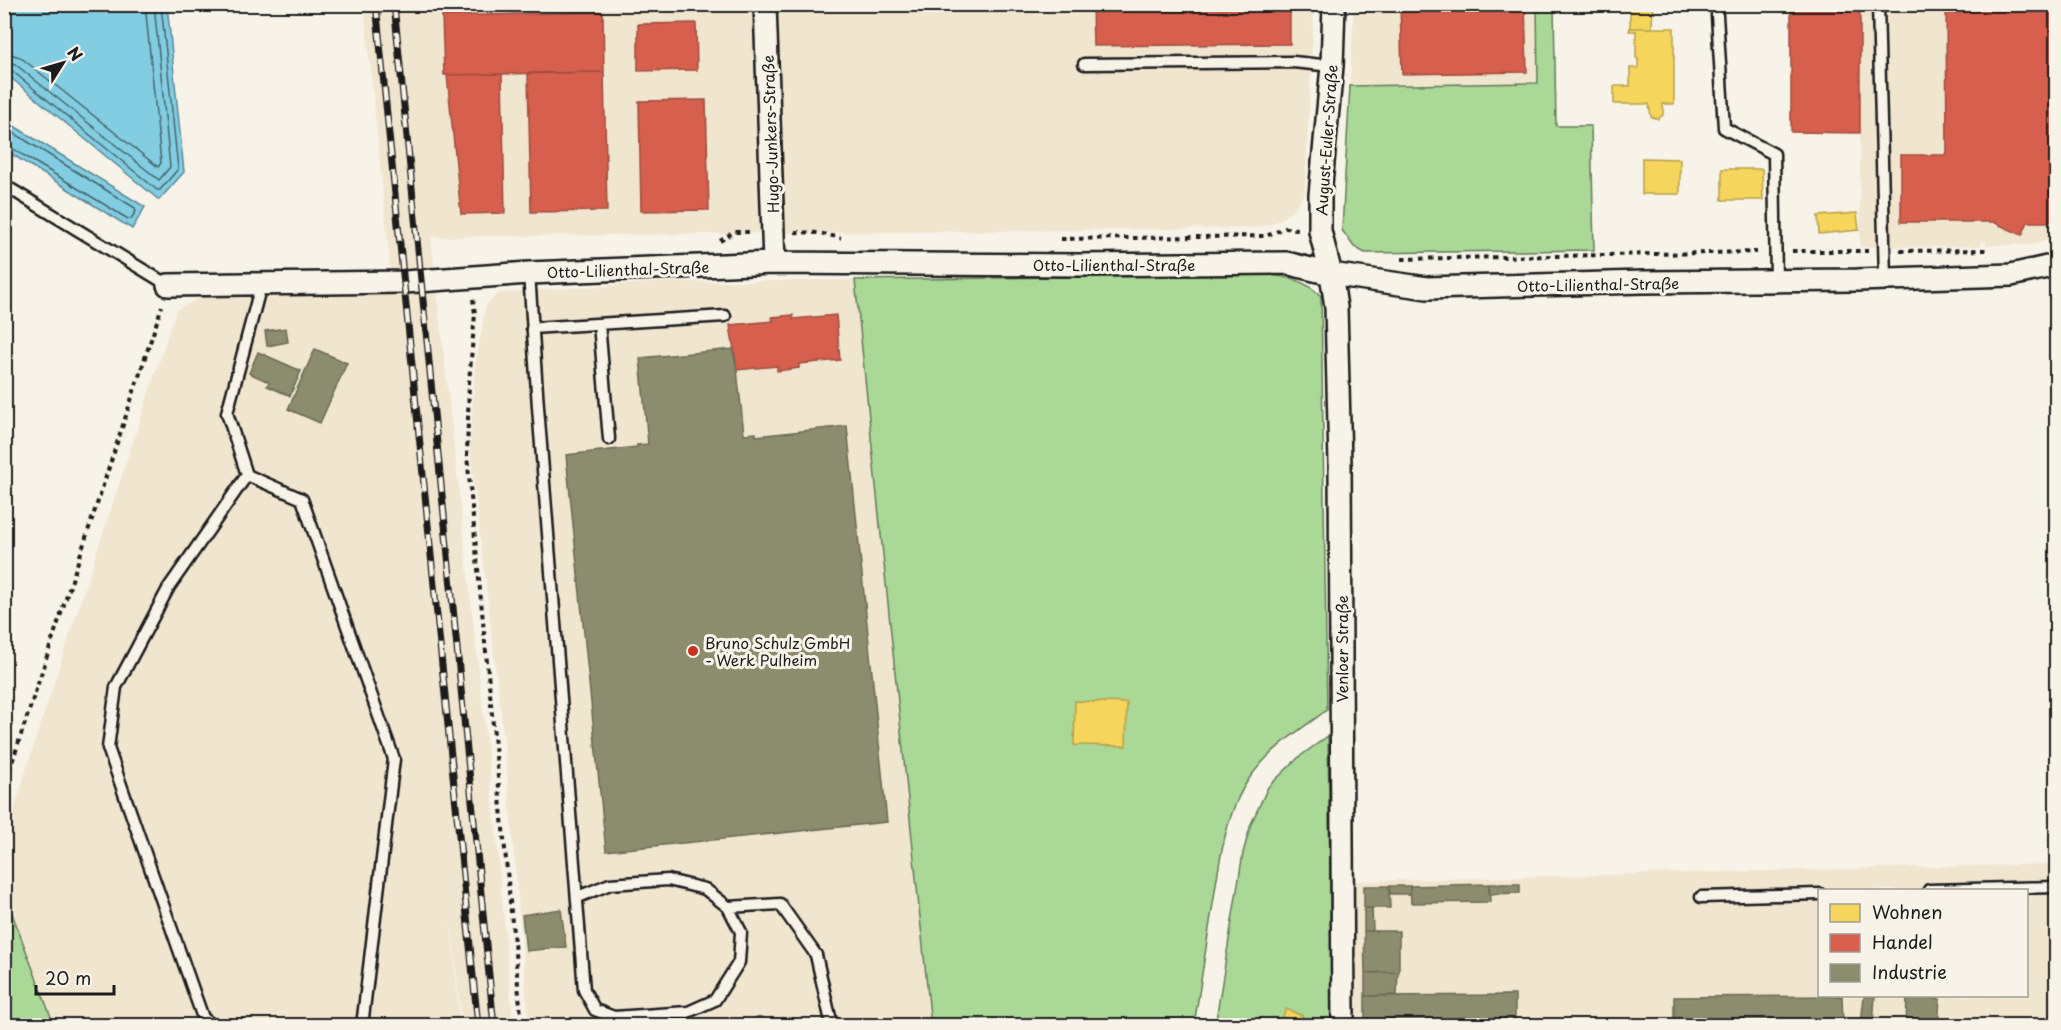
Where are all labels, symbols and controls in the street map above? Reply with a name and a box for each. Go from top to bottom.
north arrow [33,33,93,93]
text: N [62,41,89,66]
street label: Hugo-Junkers-Straße [756,55,784,213]
street label: August-Euler-Straße [1309,64,1343,216]
street label: Otto-Lilienthal-Straße [1033,253,1195,276]
street label: Otto-Lilienthal-Straße [546,255,710,283]
street label: Otto-Lilienthal-Straße [1517,271,1679,297]
street label: Venloer Straße [1330,595,1353,703]
place label: Bruno Schulz GmbH - Werk Pulheim [705,631,850,671]
marker: Bruno Schulz GmbH - Werk Pulheim [686,644,700,658]
legend [1818,889,2028,997]
text: Wohnen [1872,898,1943,925]
text: Handel [1872,928,1933,955]
scale bar [36,958,114,996]
text: Industrie [1872,958,1947,985]
text: 20 m [45,964,91,991]

